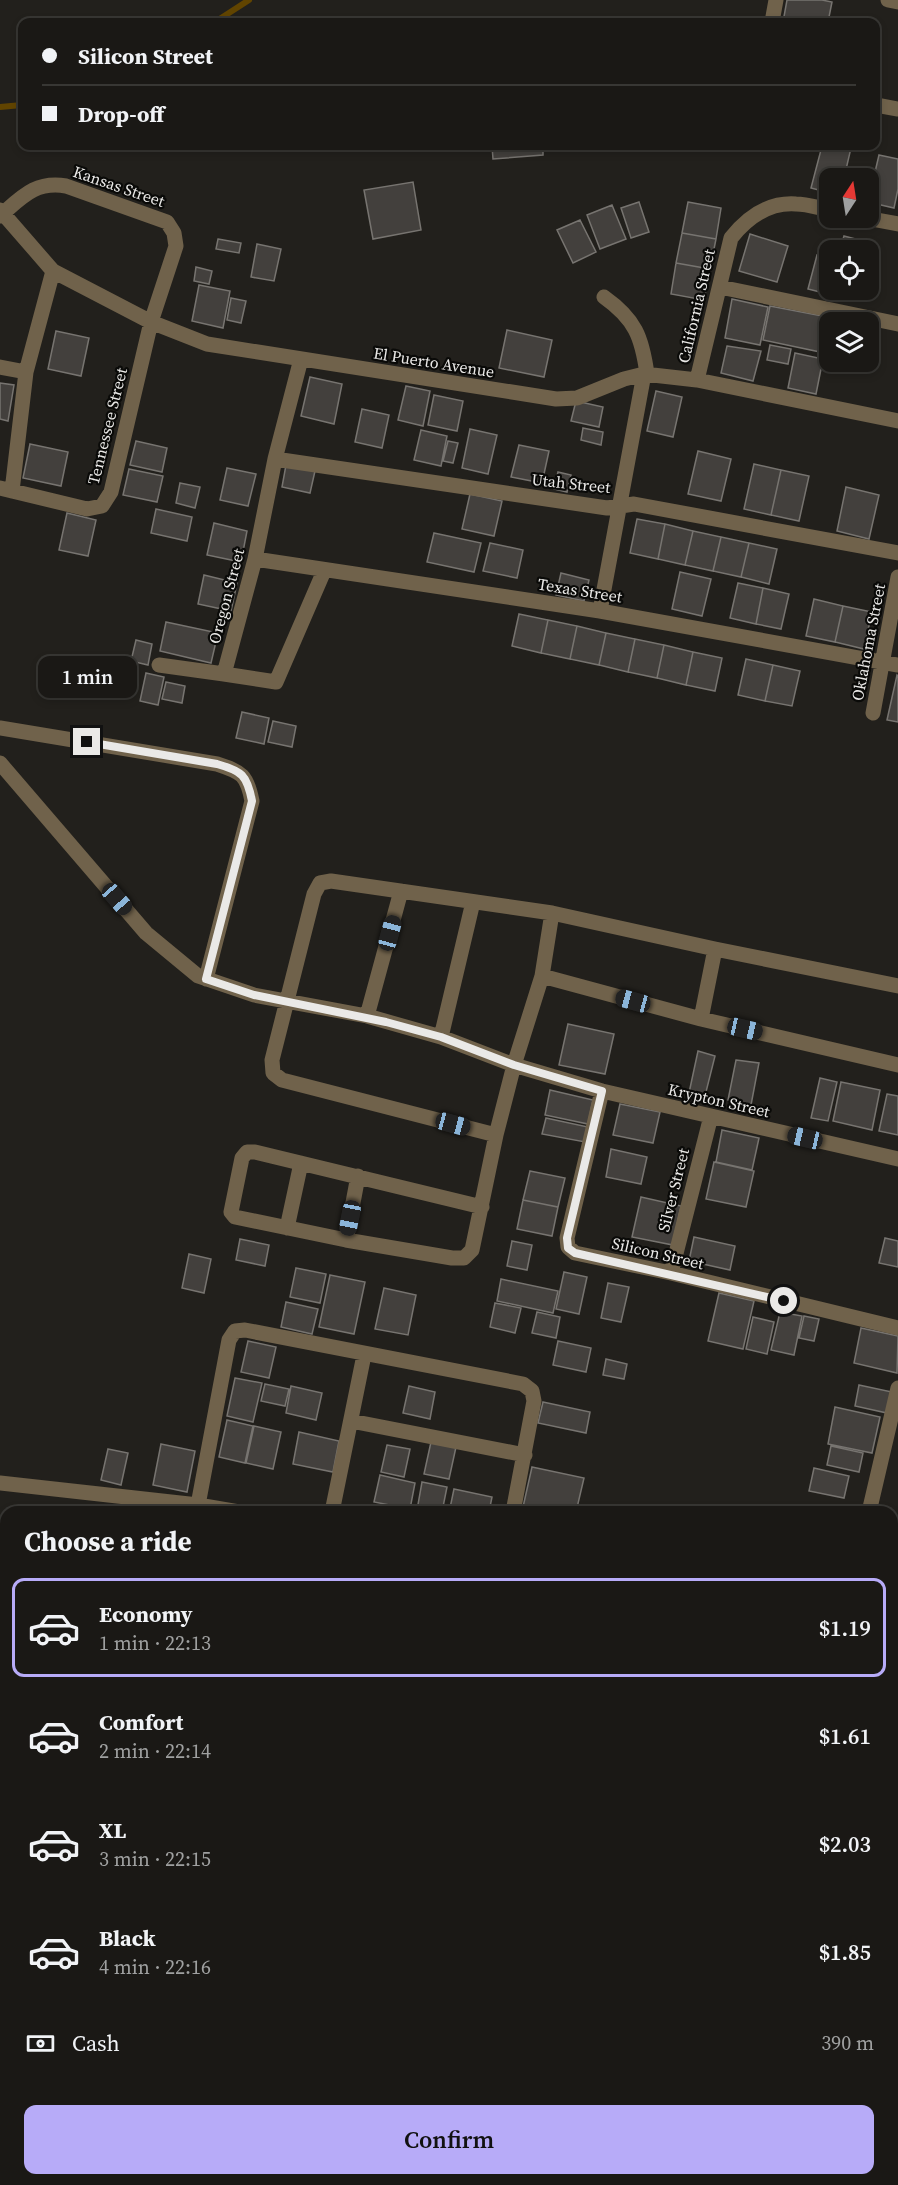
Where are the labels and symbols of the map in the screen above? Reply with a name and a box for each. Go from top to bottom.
street label: Kansas Street [70,160,168,212]
north arrow [819,168,879,228]
street label: California Street [672,246,720,365]
street label: El Puerto Avenue [372,342,496,382]
street label: Tennessee Street [82,365,132,487]
street label: Utah Street [530,468,612,498]
street label: Oregon Street [203,545,249,646]
street label: Texas Street [536,572,625,608]
street label: Oklahoma Street [846,581,890,702]
callout: 1 min [38,655,136,697]
route end [73,728,100,755]
car [98,880,136,918]
car [377,913,403,953]
car [613,988,653,1014]
car [725,1016,765,1042]
street label: Krypton Street [666,1078,773,1123]
car [433,1111,473,1137]
car [785,1125,825,1151]
street label: Silver Street [652,1145,694,1234]
car [338,1199,362,1237]
street label: Silicon Street [610,1232,707,1274]
route start [770,1287,797,1314]

